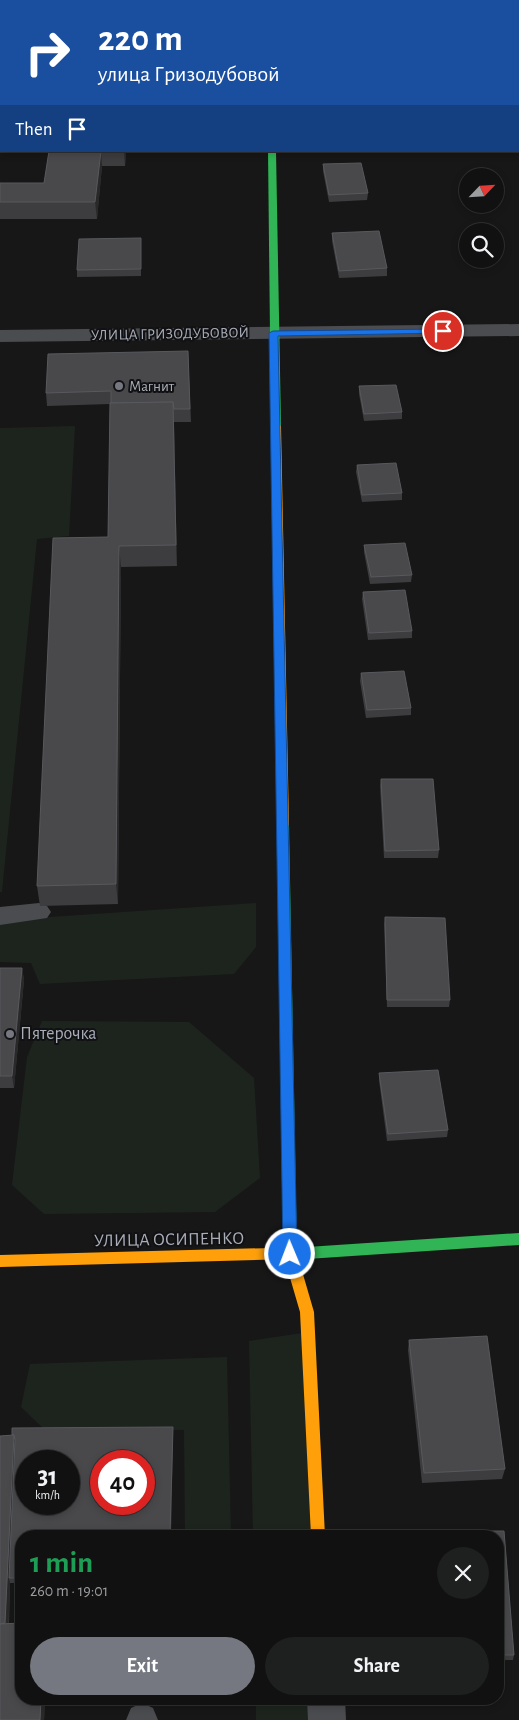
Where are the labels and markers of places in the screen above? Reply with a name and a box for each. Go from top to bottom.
pin [422,310,464,352]
place label: Магнит [129,379,175,394]
marker: Магнит [113,380,125,392]
place label: Пятерочка [20,1025,97,1043]
marker: Пятерочка [4,1028,16,1040]

